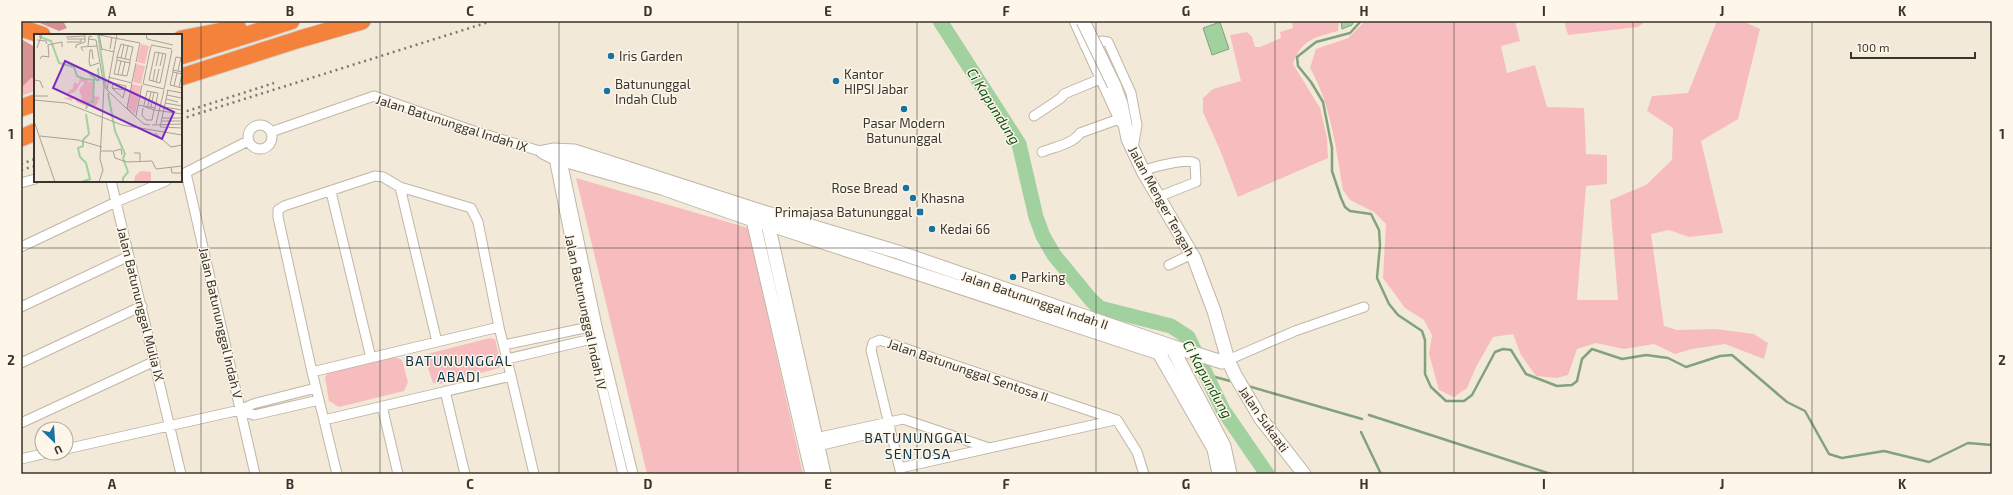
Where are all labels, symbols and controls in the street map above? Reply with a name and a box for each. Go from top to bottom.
text: A [108,3,117,19]
text: B [286,3,294,19]
text: C [466,3,474,19]
text: D [644,3,653,19]
text: E [824,3,832,19]
text: F [1002,3,1010,19]
text: G [1182,3,1190,19]
text: H [1360,3,1369,19]
text: I [1542,3,1546,19]
text: J [1720,3,1724,19]
text: K [1898,3,1907,19]
inset map [34,34,182,182]
scale bar [1851,34,1975,60]
text: 100 m [1857,40,1889,54]
place label: Iris Garden [619,48,683,64]
marker: Iris Garden [606,51,616,61]
water label: Ci Kapundung [964,65,1024,147]
place label: Kantor HIPSI Jabar [844,66,908,97]
place label: Batununggal Indah Club [615,76,691,107]
marker: Kantor HIPSI Jabar [831,76,841,86]
marker: Batununggal Indah Club [602,86,612,96]
street label: Jalan Batununggal Indah IX [374,91,530,155]
marker: Pasar Modern Batununggal [899,104,909,114]
place label: Pasar Modern Batununggal [863,115,945,146]
text: 1 [8,126,14,142]
text: 1 [1999,126,2005,142]
street label: Jalan Menger Tengah [1125,143,1199,259]
place label: Rose Bread [831,180,898,196]
marker: Rose Bread [901,183,911,193]
place label: Khasna [921,190,965,206]
marker: Khasna [908,193,918,203]
place label: Primajasa Batununggal [775,204,912,220]
marker: Primajasa Batununggal [915,207,925,217]
place label: Kedai 66 [940,221,990,237]
marker: Kedai 66 [927,224,937,234]
street label: Jalan Batununggal Mulia IX [114,225,168,383]
street label: Jalan Batununggal Indah IV [562,233,610,391]
street label: Jalan Batununggal Indah V [196,246,246,400]
street label: Jalan Batununggal Indah II [960,267,1110,333]
place label: Parking [1021,269,1066,285]
marker: Parking [1008,272,1018,282]
street label: Jalan Batununggal Sentosa II [886,335,1050,405]
water label: Ci Kapundung [1180,337,1236,421]
text: 2 [7,352,15,368]
district label: BATUNUNGGAL ABADI [405,352,513,385]
text: 2 [1998,352,2006,368]
street label: Jalan Sukaati [1235,383,1293,455]
north arrow [34,421,74,461]
district label: BATUNUNGGAL SENTOSA [864,429,972,462]
text: U [52,443,65,458]
text: A [108,476,117,492]
text: B [286,476,294,492]
text: C [466,476,474,492]
text: D [644,476,653,492]
text: E [824,476,832,492]
text: F [1002,476,1010,492]
text: G [1182,476,1190,492]
text: H [1360,476,1369,492]
text: I [1542,476,1546,492]
text: J [1720,476,1724,492]
text: K [1898,476,1907,492]

